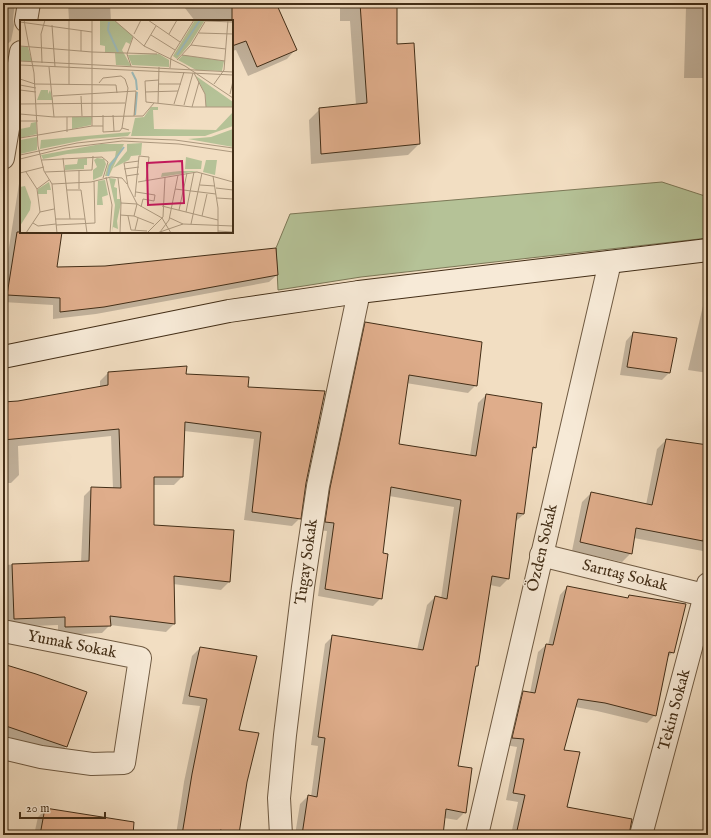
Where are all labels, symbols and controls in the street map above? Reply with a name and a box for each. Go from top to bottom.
inset map [20,20,233,233]
street label: Özden Sokak [522,502,563,594]
street label: Tugay Sokak [291,518,323,606]
street label: Sarıtaş Sokak [580,556,670,596]
street label: Yumak Sokak [26,627,119,664]
street label: Tekin Sokak [655,667,696,753]
scale bar [20,794,105,820]
text: 20 m [26,801,49,816]

